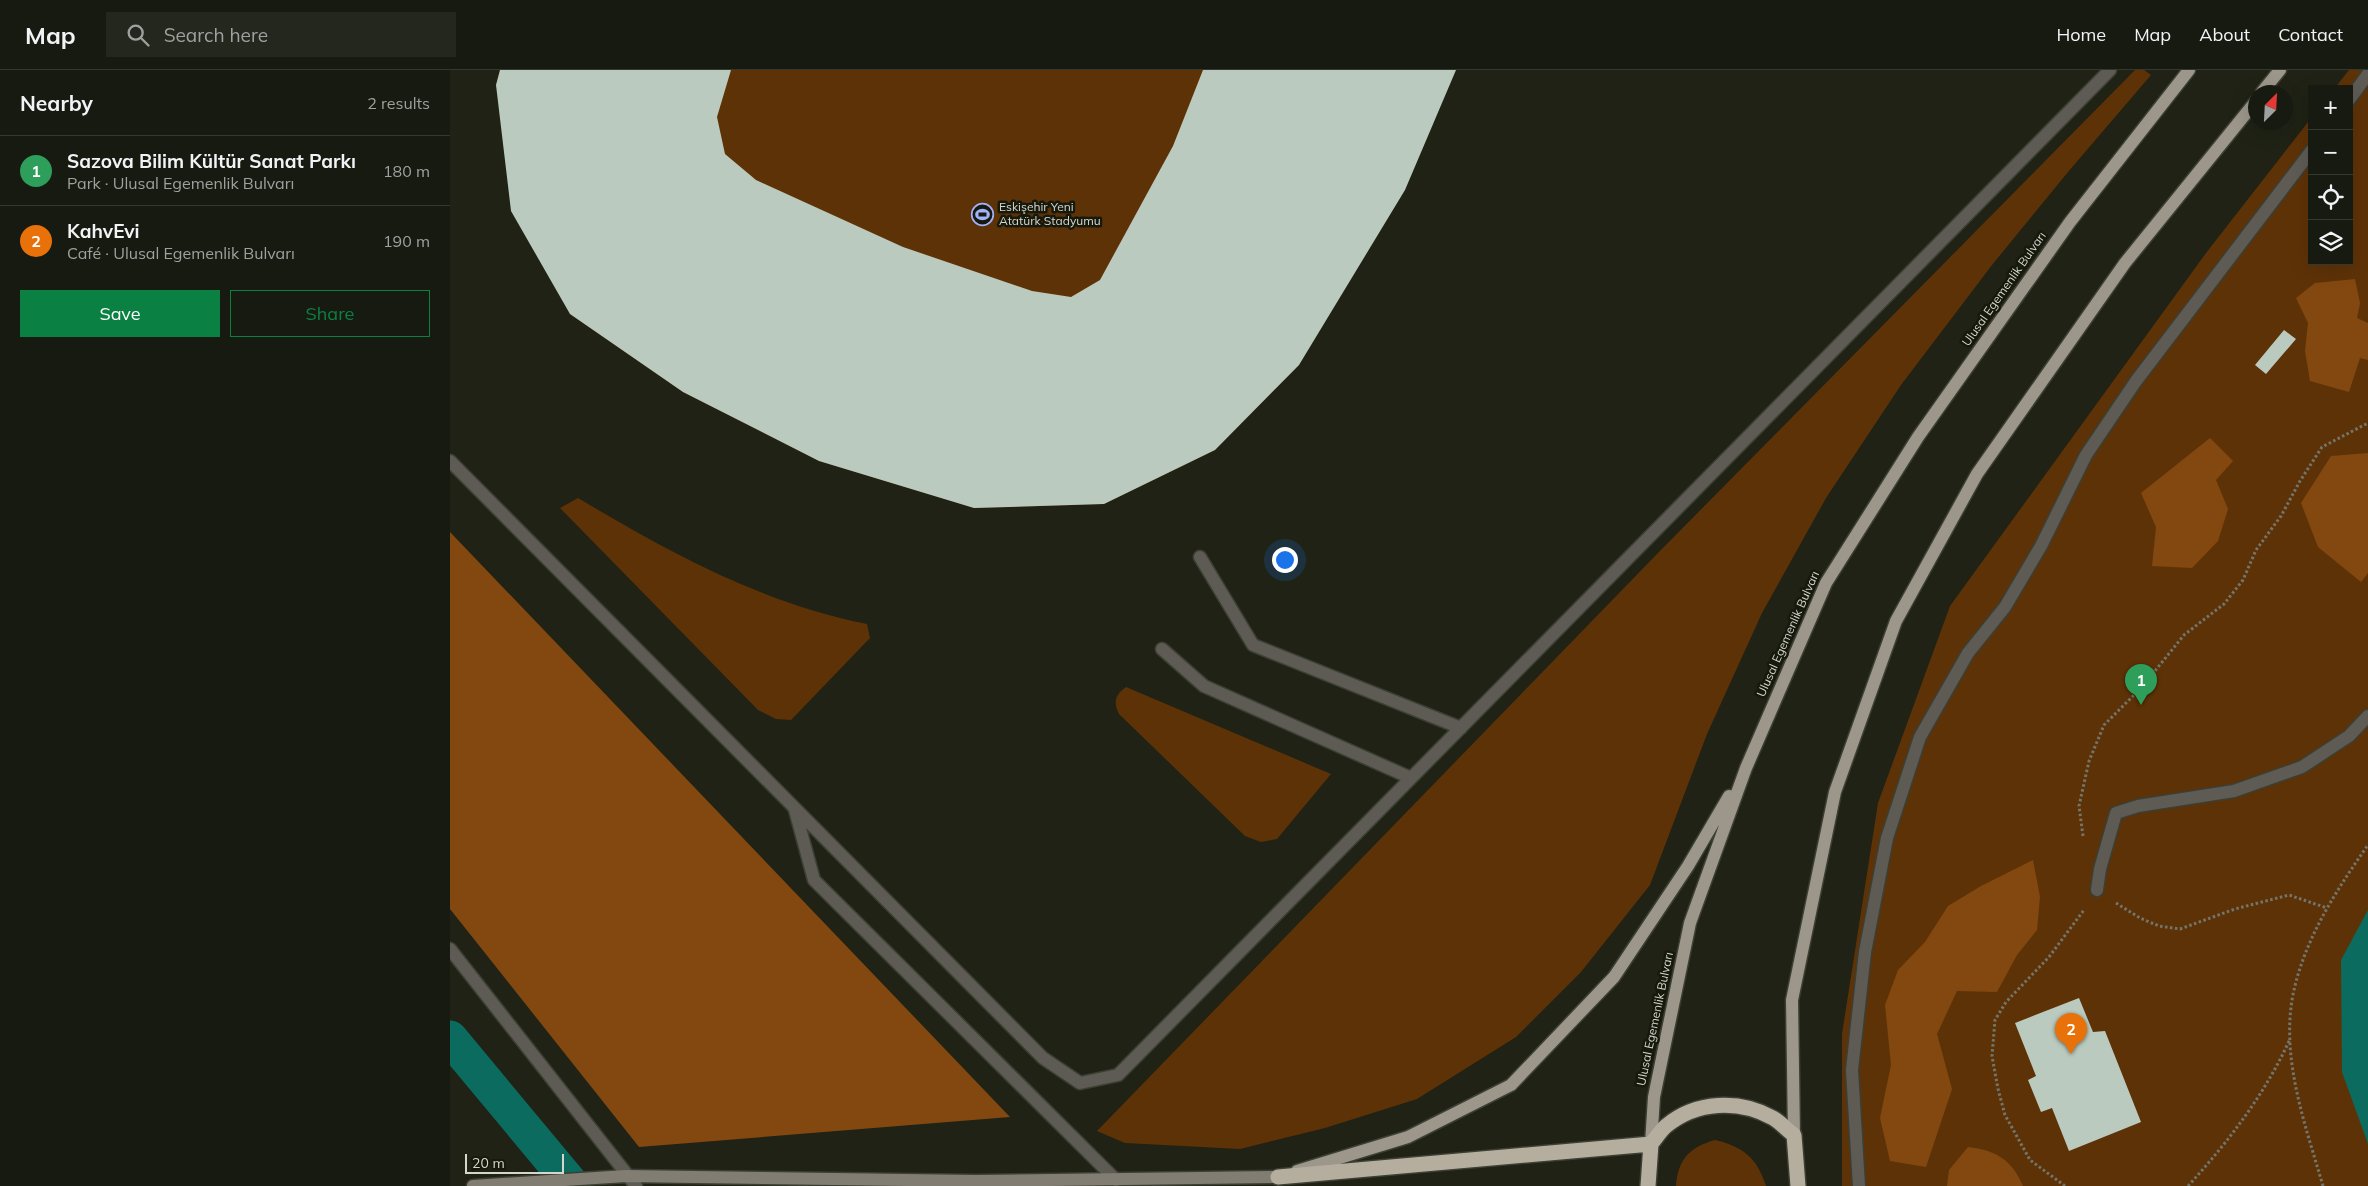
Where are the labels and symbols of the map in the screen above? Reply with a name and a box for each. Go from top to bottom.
north arrow [2248,85,2293,130]
place label: Eskişehir Yeni Atatürk Stadyumu [999,199,1101,228]
sports icon: Eskişehir Yeni Atatürk Stadyumu [971,202,995,226]
street label: Ulusal Egemenlik Bulvarı [1958,229,2049,349]
your location [1272,547,1298,573]
street label: Ulusal Egemenlik Bulvarı [1753,569,1822,699]
pin: 1 [2125,664,2157,705]
street label: Ulusal Egemenlik Bulvarı [1633,951,1676,1087]
pin: 2 [2055,1013,2087,1054]
scale bar [465,1151,564,1174]

